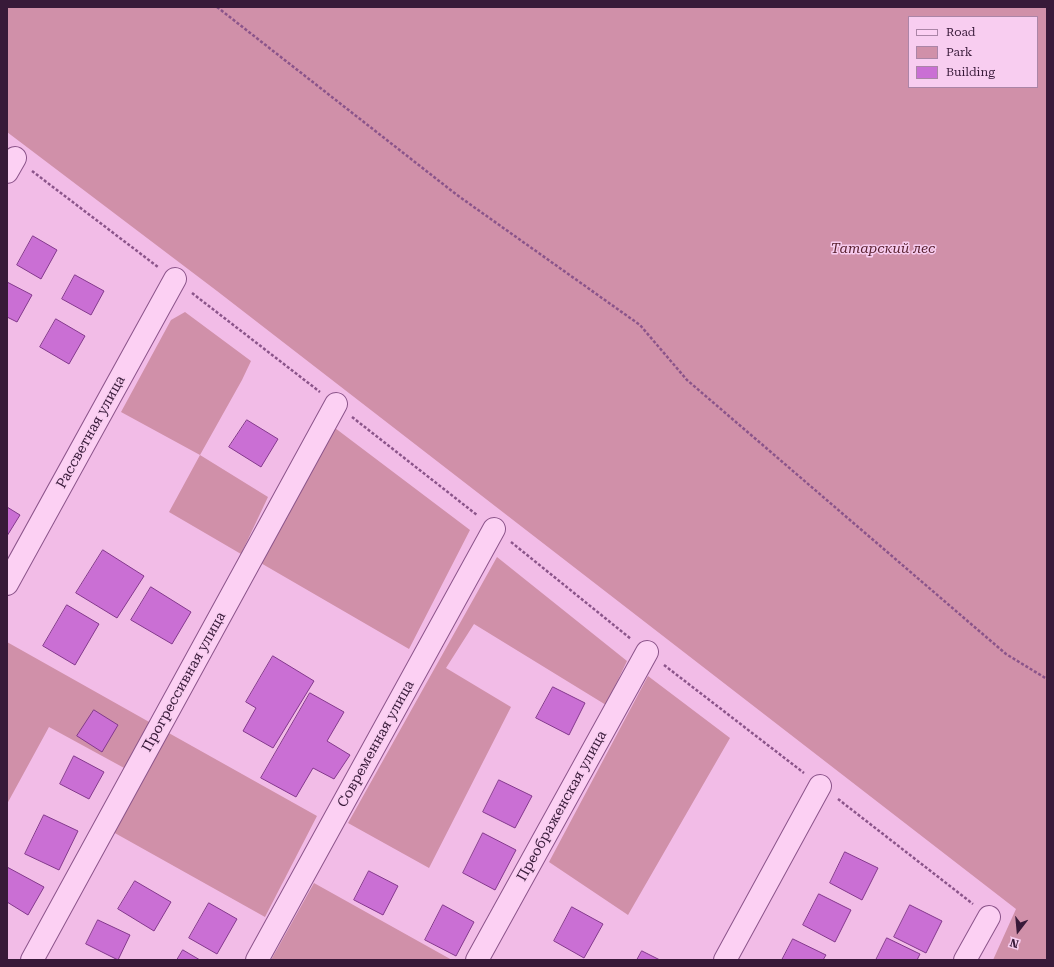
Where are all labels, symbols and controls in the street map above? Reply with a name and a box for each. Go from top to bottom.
legend [908,16,1038,88]
text: Road [946,25,975,39]
text: Park [946,45,972,59]
text: Building [946,65,995,79]
park label: Татарский лес [831,241,935,257]
street label: Рассветная улица [53,373,129,491]
street label: Прогрессивная улица [139,609,229,755]
street label: Современная улица [334,678,418,810]
street label: Преображенская улица [514,728,610,884]
north arrow [998,911,1038,951]
text: N [1009,936,1020,950]

